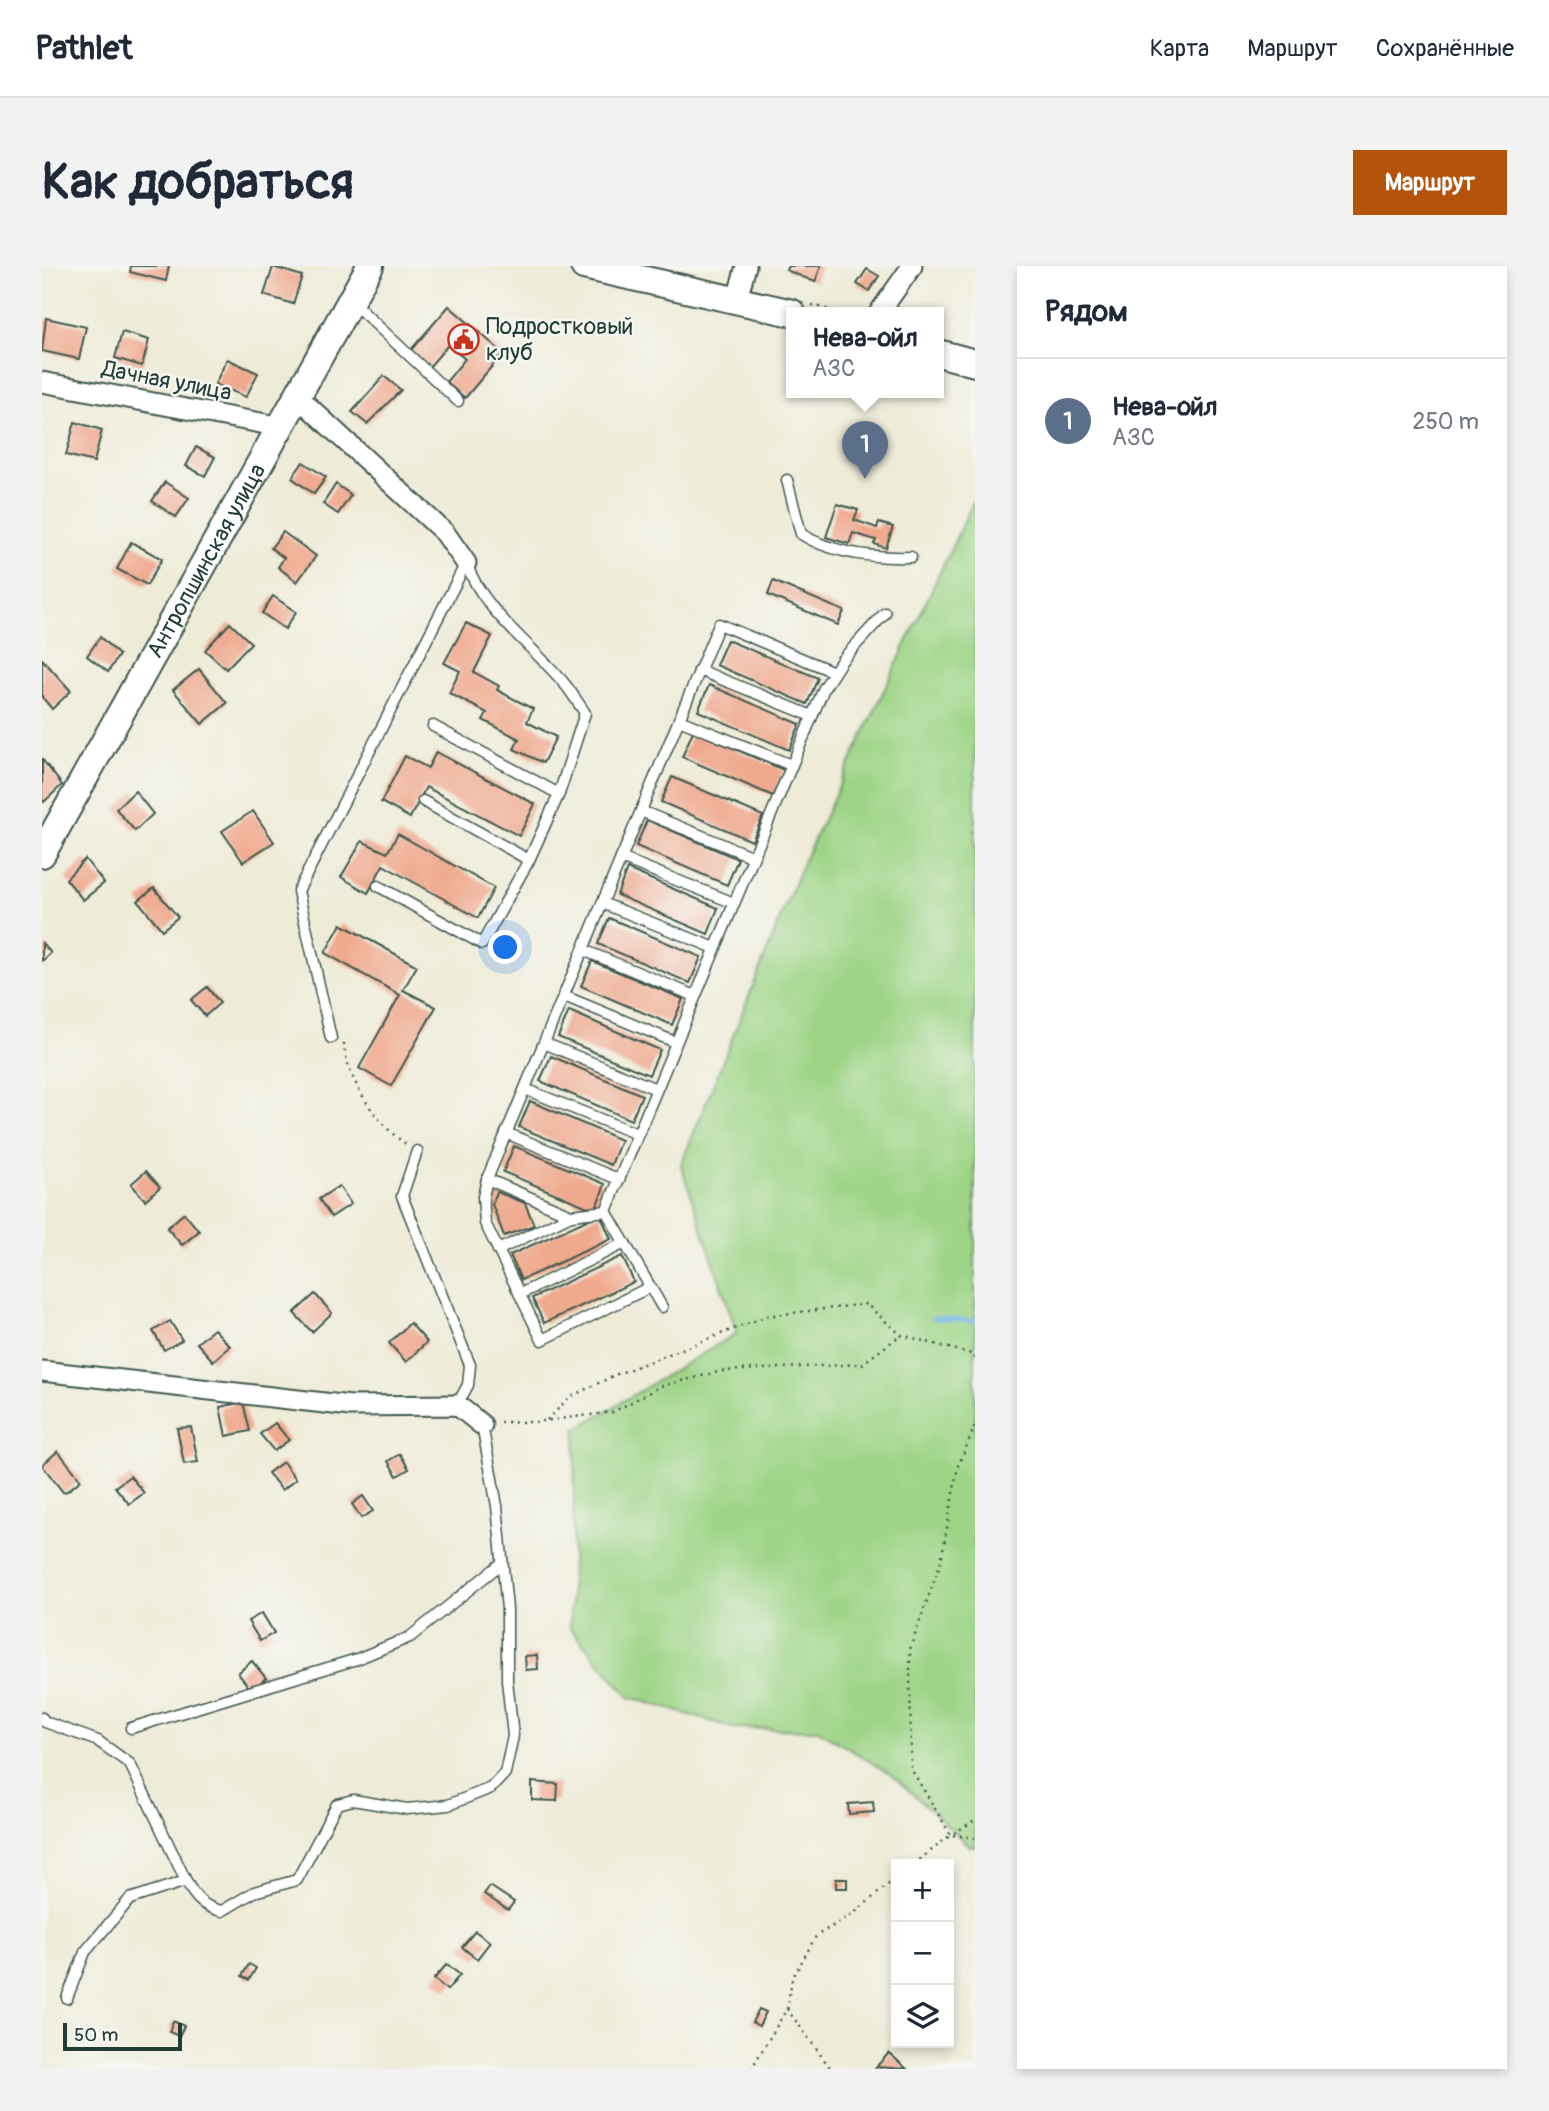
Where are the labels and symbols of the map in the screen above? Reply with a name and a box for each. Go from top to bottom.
place label: Подростковый клуб [486,312,633,367]
public building icon: Подростковый клуб [446,322,480,356]
street label: Дачная улица [99,354,234,407]
pin: 1 [842,421,888,479]
street label: Антропшинская улица [140,458,272,663]
your location [488,930,522,964]
scale bar [63,2020,182,2052]

